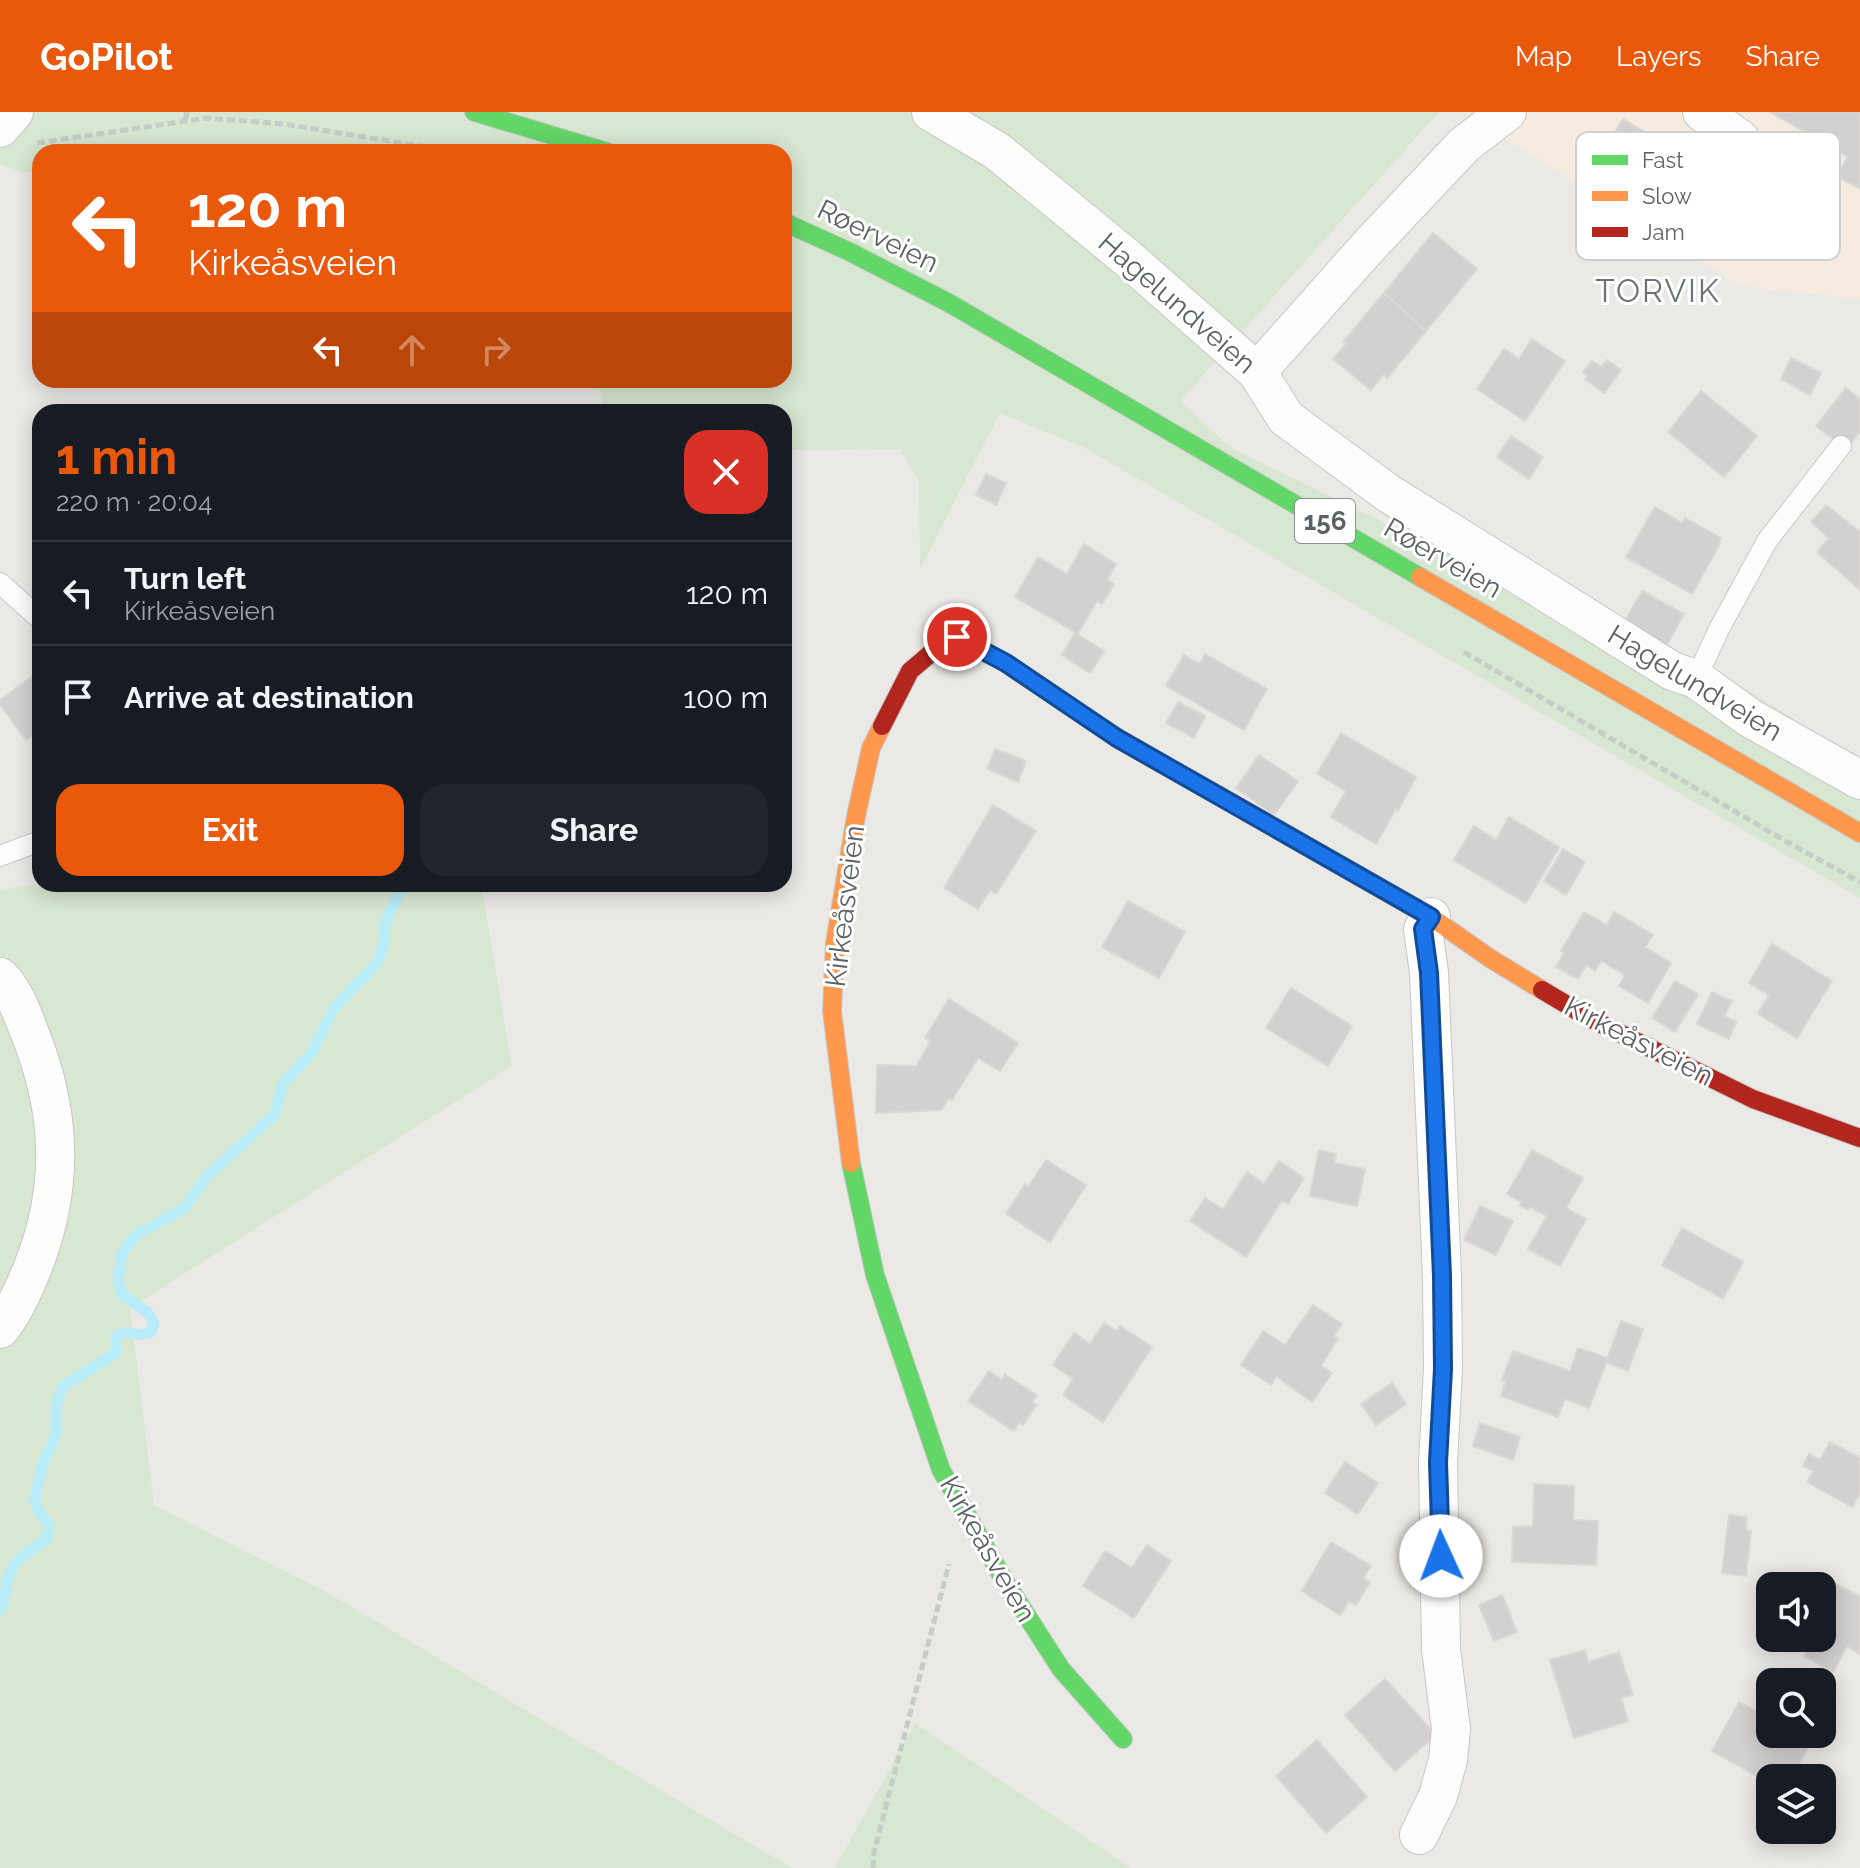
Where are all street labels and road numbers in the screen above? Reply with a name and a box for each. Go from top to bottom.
street label: Røerveien [812,193,944,279]
street label: Hagelundveien [1092,226,1262,380]
road number: 156 [1295,499,1355,543]
street label: Røerveien [1378,511,1508,605]
street label: Hagelundveien [1602,618,1788,748]
street label: Kirkeåsveien [819,823,871,989]
street label: Kirkeåsveien [1559,989,1719,1093]
street label: Kirkeåsveien [933,1470,1043,1628]

